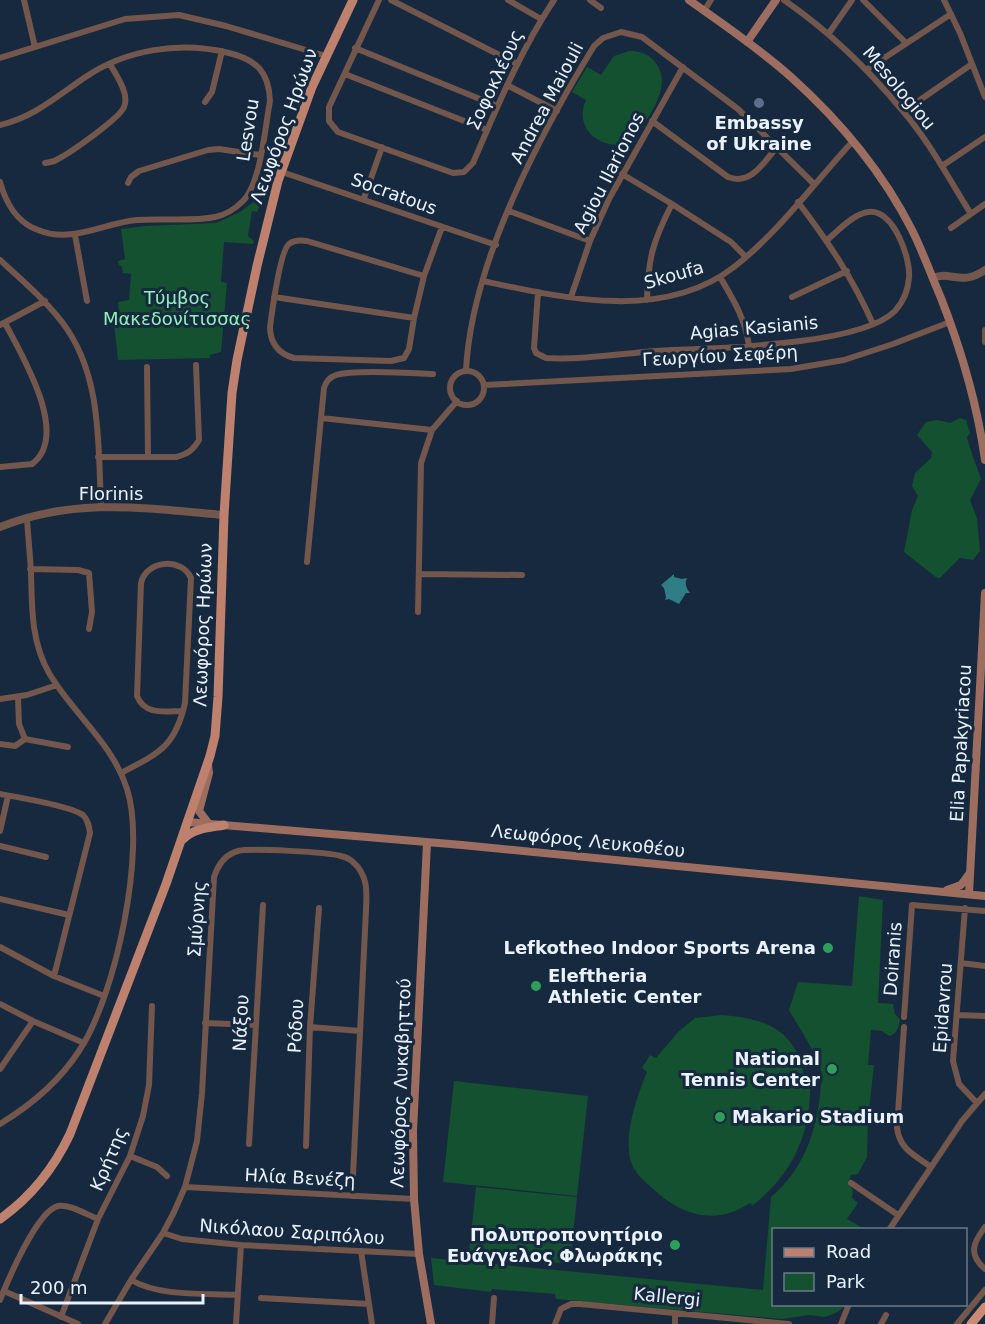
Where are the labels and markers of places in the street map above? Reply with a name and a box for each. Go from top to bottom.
marker: Embassy of Ukraine [752,96,766,110]
place label: Embassy of Ukraine [706,112,812,154]
place label: Lefkotheo Indoor Sports Arena [503,937,816,958]
marker: Lefkotheo Indoor Sports Arena [821,941,835,955]
place label: Eleftheria Athletic Center [548,965,701,1007]
marker: Eleftheria Athletic Center [529,979,543,993]
place label: National Tennis Center [681,1048,820,1090]
marker: National Tennis Center [825,1062,839,1076]
place label: Makario Stadium [732,1106,904,1127]
marker: Makario Stadium [713,1110,727,1124]
place label: Πολυπροπονητίριο Ευάγγελος Φλωράκης [447,1224,663,1266]
marker: Πολυπροπονητίριο Ευάγγελος Φλωράκης [668,1238,682,1252]

